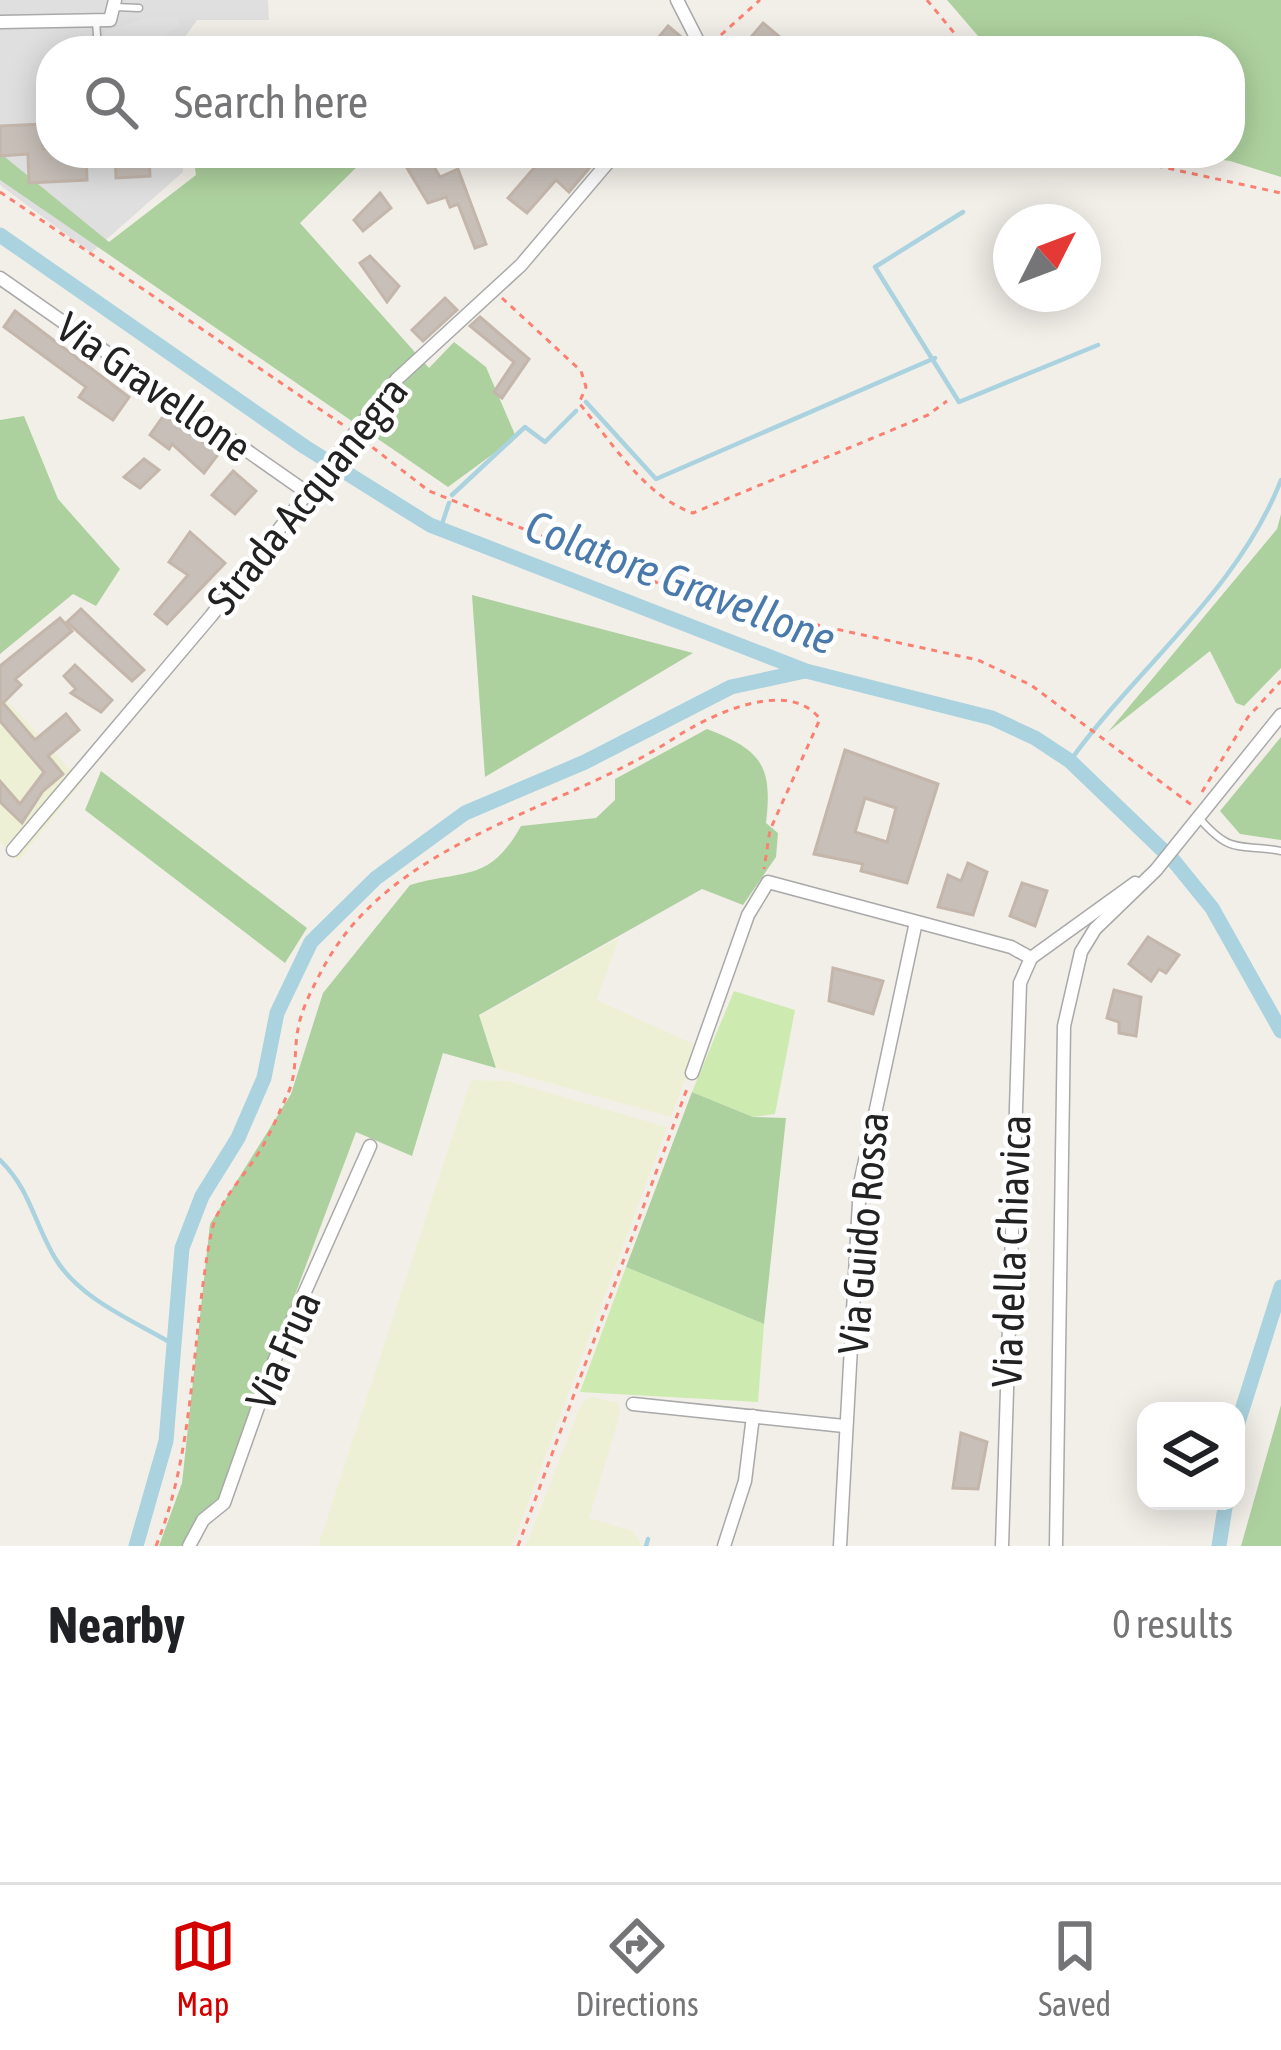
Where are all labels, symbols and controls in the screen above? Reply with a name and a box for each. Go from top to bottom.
search box [36,36,1245,168]
icon: search [78,69,144,135]
text: Search here [174,76,368,128]
north arrow [993,204,1101,312]
street label: Via Gravellone [48,303,260,471]
street label: Strada Acquanegra [197,367,417,623]
water label: Colatore Gravellone [519,499,843,665]
street label: Via Guido Rossa [828,1110,898,1356]
street label: Via della Chiavica [982,1114,1040,1388]
street label: Via Frua [236,1284,330,1416]
map controls [1137,1402,1245,1510]
button: layers [1137,1402,1245,1510]
text: Nearby [48,1595,185,1654]
text: 0 results [1112,1602,1233,1646]
tab: Map [170,1913,236,2023]
tab: Directions [575,1913,699,2023]
tab: Saved [1038,1913,1111,2023]

